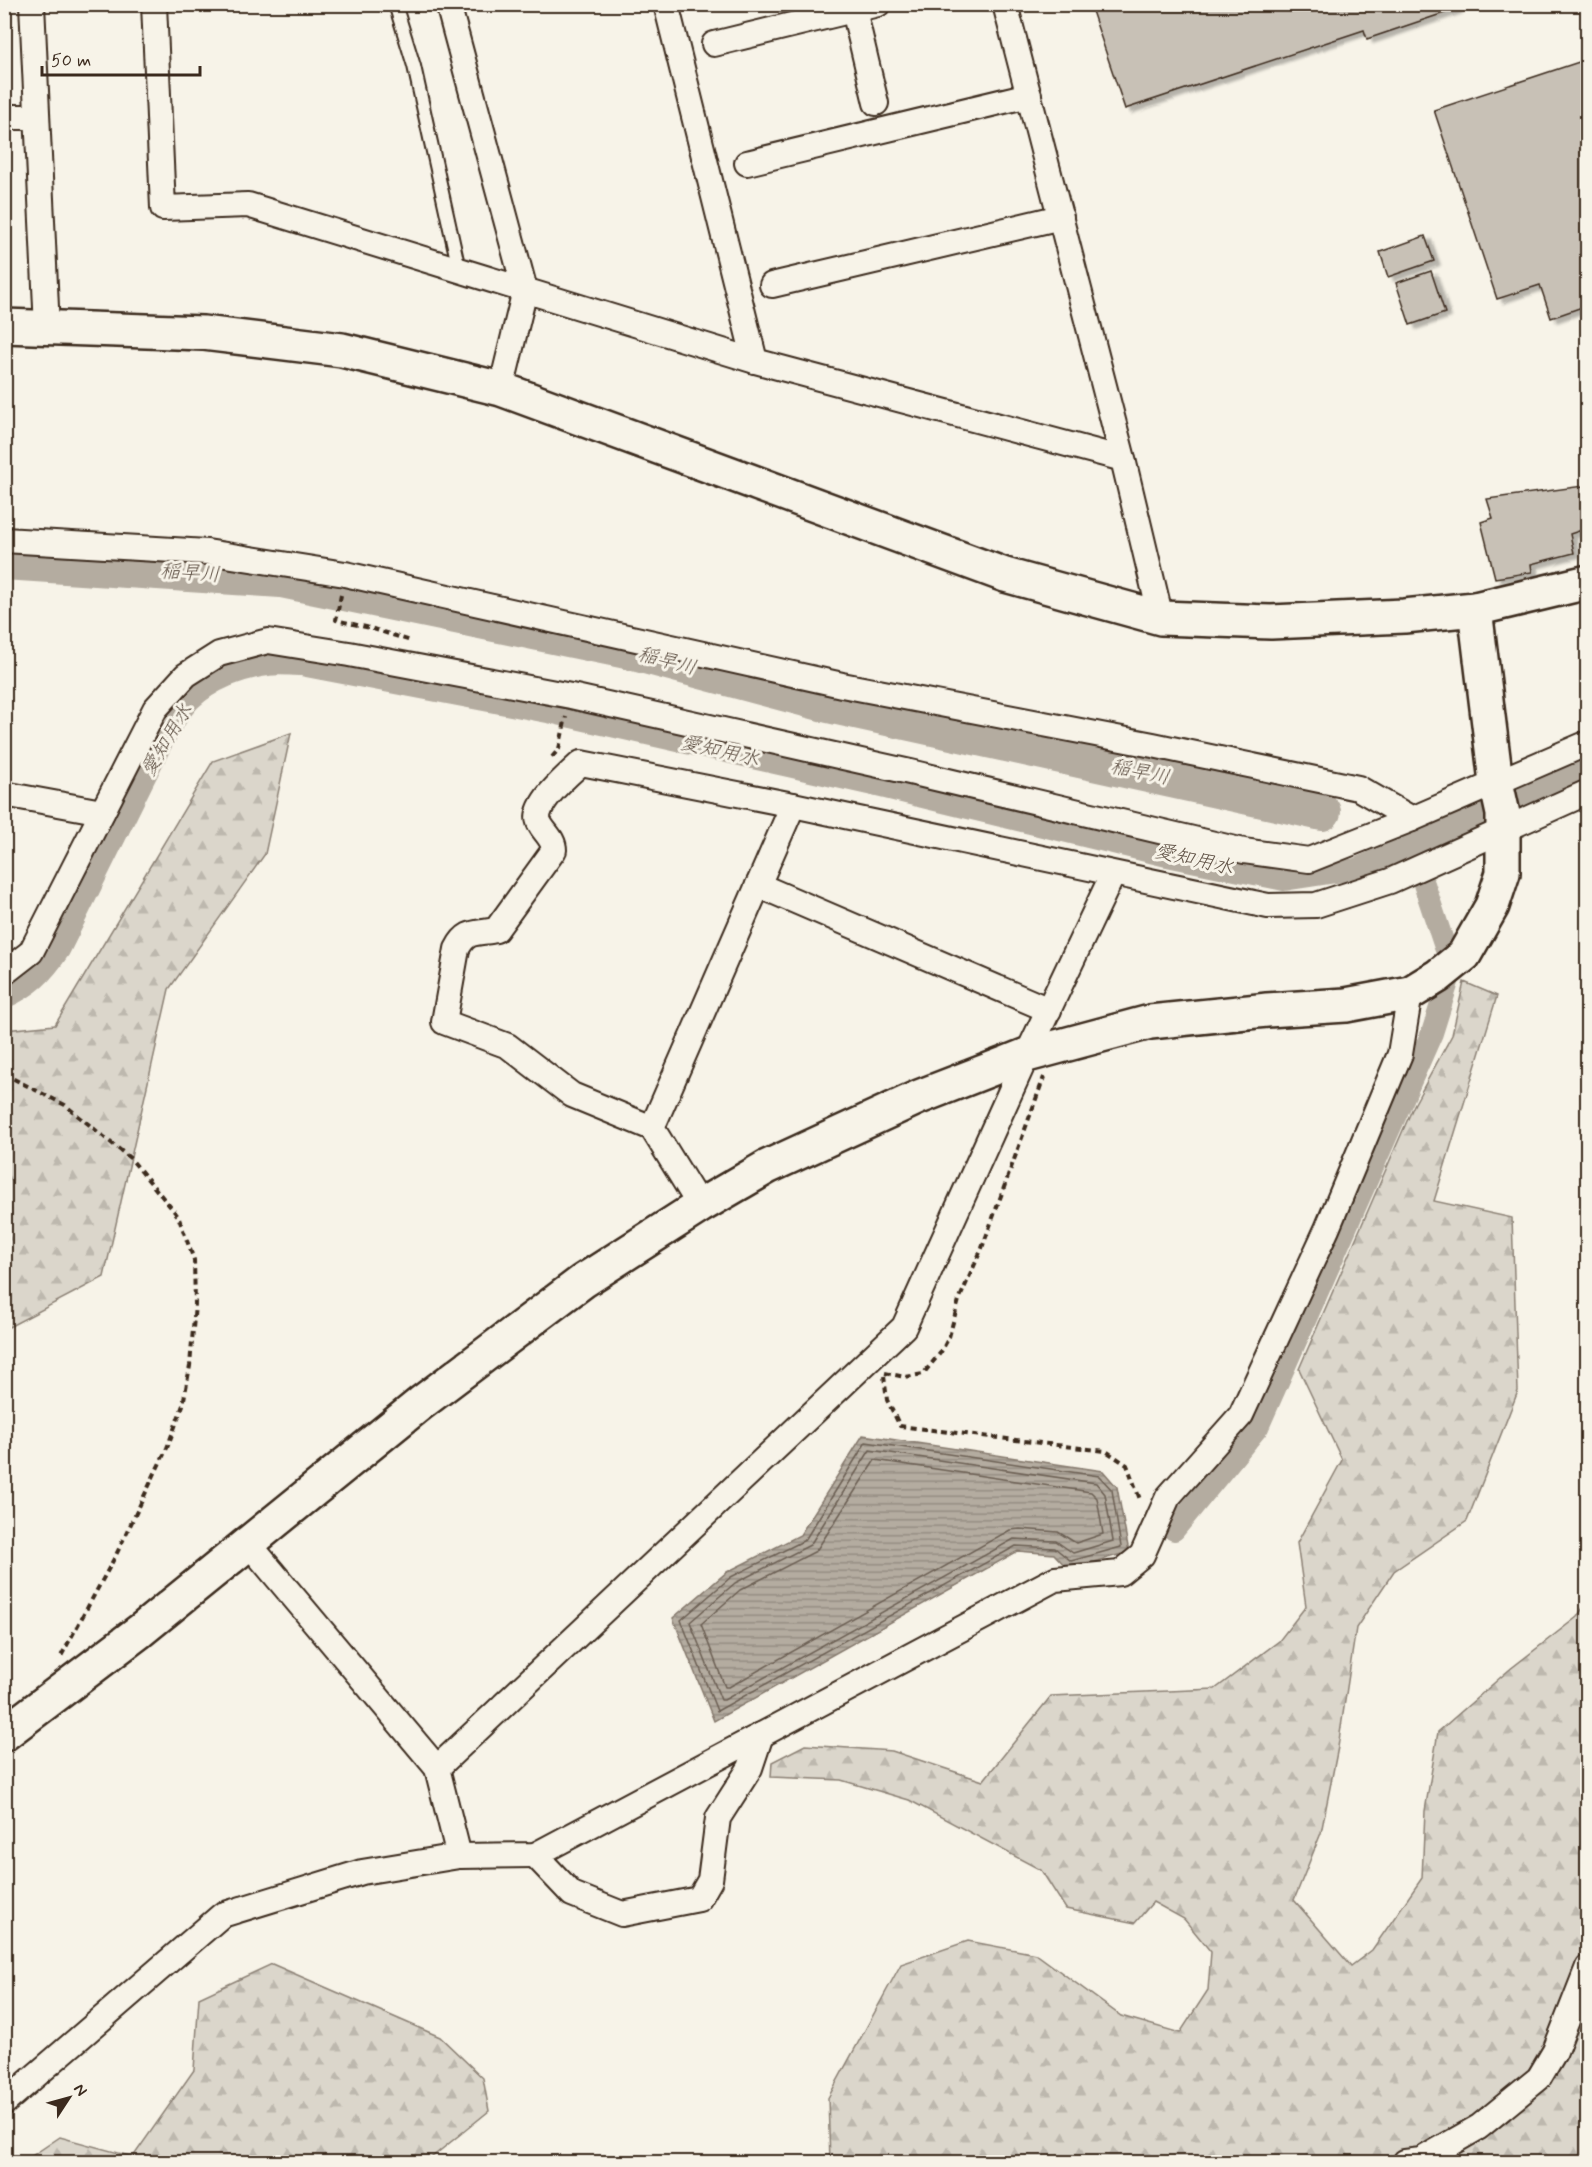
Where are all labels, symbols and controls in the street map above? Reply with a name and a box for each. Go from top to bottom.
scale bar [42,39,200,77]
text: 50 m [51,49,91,73]
water label: 稲早川 [159,557,221,589]
water label: 稲早川 [635,640,699,682]
water label: 愛知用水 [135,699,199,781]
water label: 愛知用水 [678,729,762,773]
water label: 稲早川 [1108,753,1172,791]
water label: 愛知用水 [1152,838,1236,882]
north arrow [39,2068,99,2128]
text: N [68,2080,92,2101]

